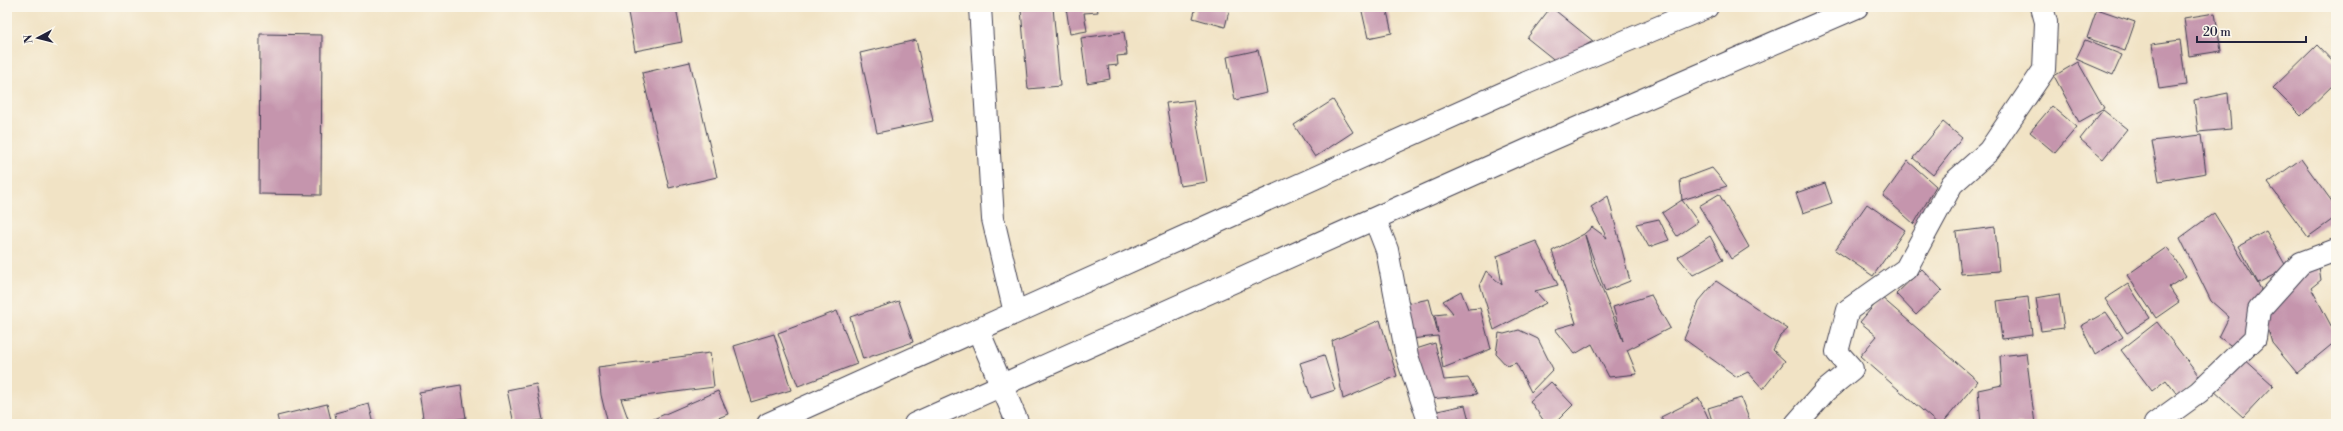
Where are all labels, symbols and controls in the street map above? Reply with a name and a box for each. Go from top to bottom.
north arrow [18,18,58,58]
scale bar [2197,18,2306,44]
text: 20 m [2203,25,2231,40]
text: N [22,34,37,44]

